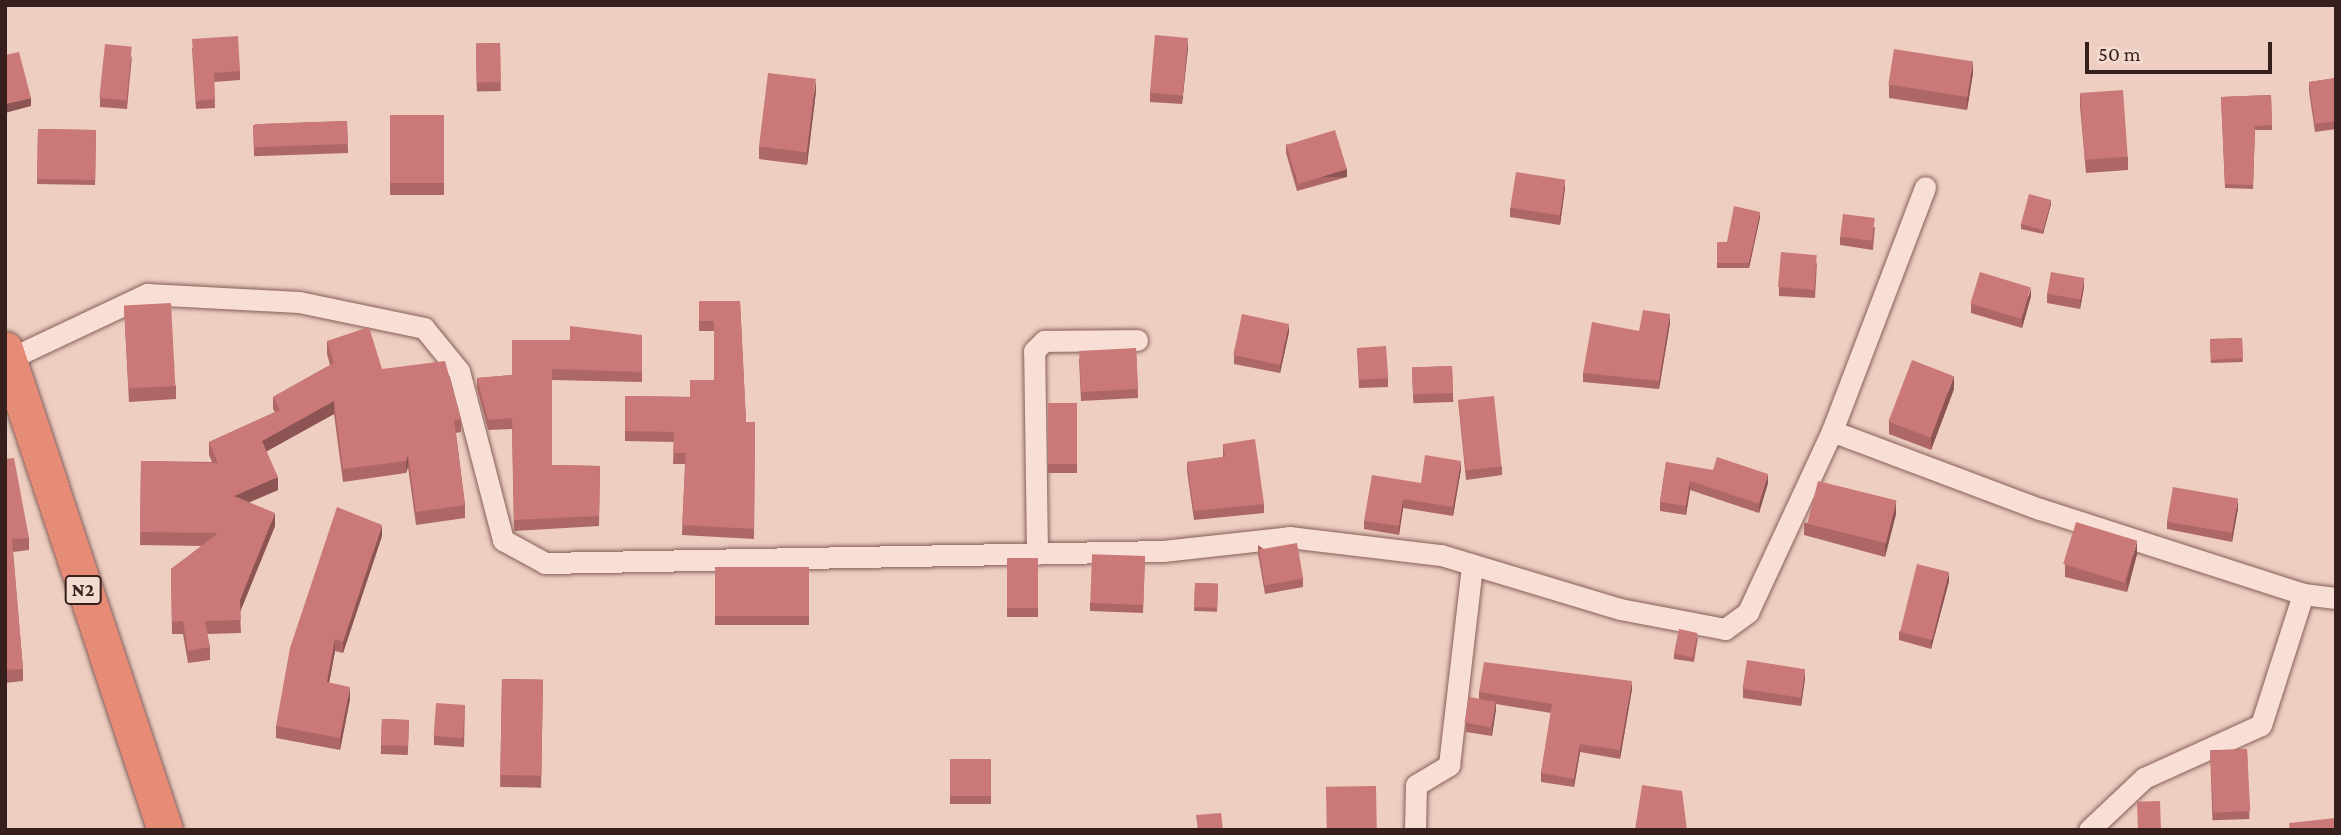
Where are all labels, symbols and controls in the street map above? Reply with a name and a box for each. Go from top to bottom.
scale bar [2089,28,2276,72]
text: 50 m [2098,42,2141,66]
road number: N2 [64,575,102,606]

